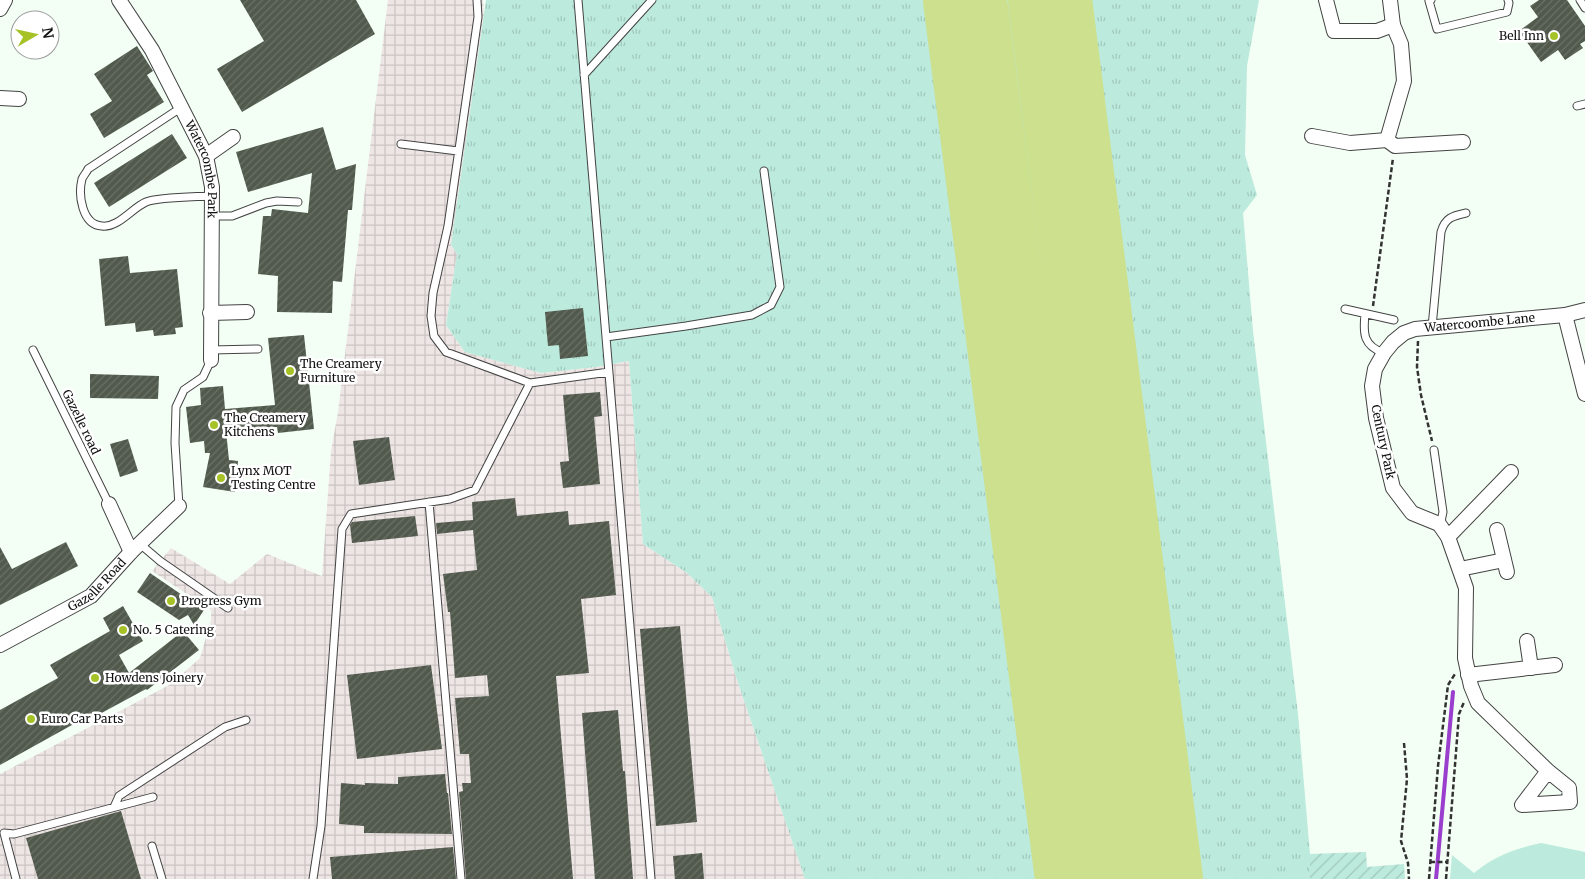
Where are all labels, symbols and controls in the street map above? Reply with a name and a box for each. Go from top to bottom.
north arrow [10,10,60,60]
text: N [38,26,58,40]
place label: Bell Inn [1499,28,1544,43]
marker: Bell Inn [1548,30,1560,42]
street label: Watercombe Park [182,117,220,219]
street label: Watercoombe Lane [1423,310,1536,335]
place label: The Creamery Furniture [300,356,382,385]
marker: The Creamery Furniture [284,365,296,377]
street label: Gazelle road [59,387,104,457]
street label: Century Park [1368,403,1399,481]
place label: The Creamery Kitchens [224,410,306,439]
marker: The Creamery Kitchens [208,419,220,431]
place label: Lynx MOT Testing Centre [231,463,316,492]
marker: Lynx MOT Testing Centre [215,472,227,484]
street label: Gazelle Road [65,555,129,614]
place label: Progress Gym [181,593,262,608]
marker: Progress Gym [165,595,177,607]
place label: No. 5 Catering [133,622,215,637]
marker: No. 5 Catering [117,624,129,636]
place label: Howdens Joinery [105,670,203,685]
marker: Howdens Joinery [89,672,101,684]
place label: Euro Car Parts [41,711,124,726]
marker: Euro Car Parts [25,713,37,725]

